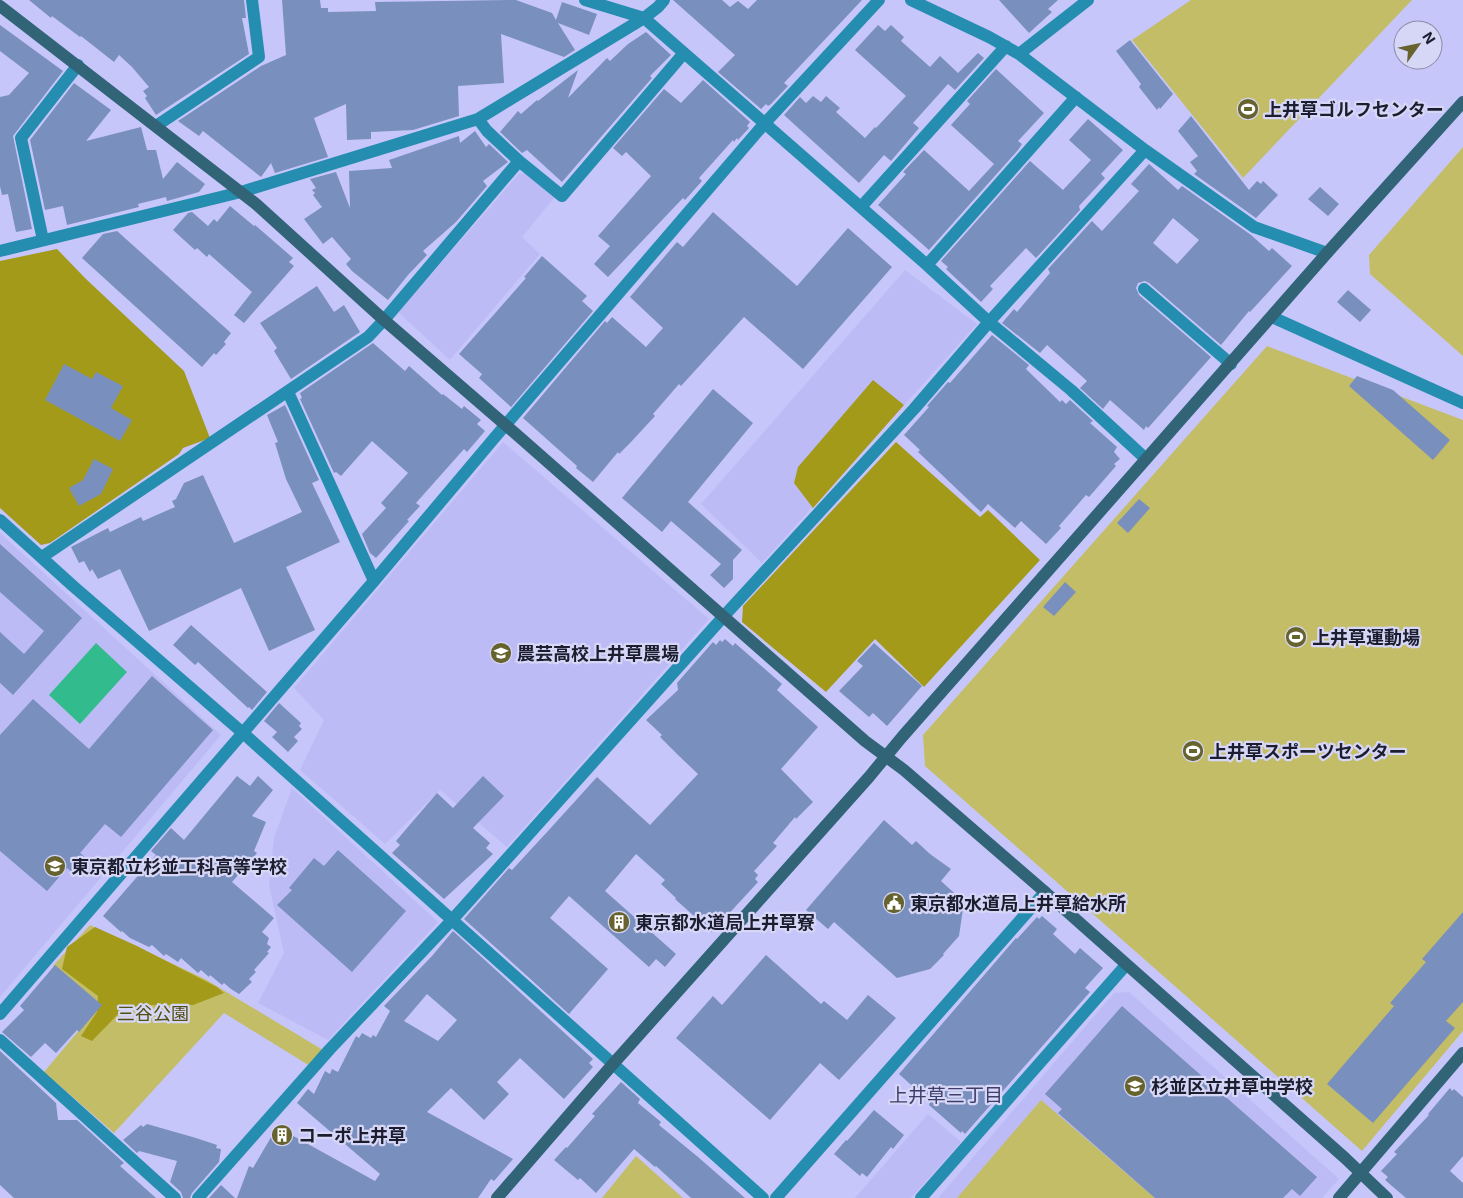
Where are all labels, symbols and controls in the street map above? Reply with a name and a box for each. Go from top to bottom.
north arrow [1393,20,1443,70]
text: N [1419,29,1439,47]
sports icon: 上井草ゴルフセンター [1236,97,1260,121]
place label: 上井草ゴルフセンター [1264,99,1444,120]
sports icon: 上井草運動場 [1284,625,1308,649]
place label: 上井草運動場 [1312,627,1420,648]
school or university icon: 農芸高校上井草農場 [489,641,513,665]
place label: 農芸高校上井草農場 [517,643,679,664]
sports icon: 上井草スポーツセンター [1181,739,1205,763]
place label: 上井草スポーツセンター [1209,741,1407,762]
school or university icon: 東京都立杉並工科高等学校 [43,854,67,878]
place label: 東京都立杉並工科高等学校 [71,856,287,877]
public building icon: 東京都水道局上井草給水所 [882,891,906,915]
place label: 東京都水道局上井草給水所 [910,893,1126,914]
building icon: 東京都水道局上井草寮 [607,910,631,934]
place label: 東京都水道局上井草寮 [635,912,815,933]
park label: 三谷公園 [117,1003,189,1024]
school or university icon: 杉並区立井草中学校 [1123,1074,1147,1098]
place label: 杉並区立井草中学校 [1151,1076,1313,1097]
district label: 上井草三丁目 [889,1084,1003,1107]
building icon: コーポ上井草 [270,1123,294,1147]
place label: コーポ上井草 [298,1125,406,1146]

